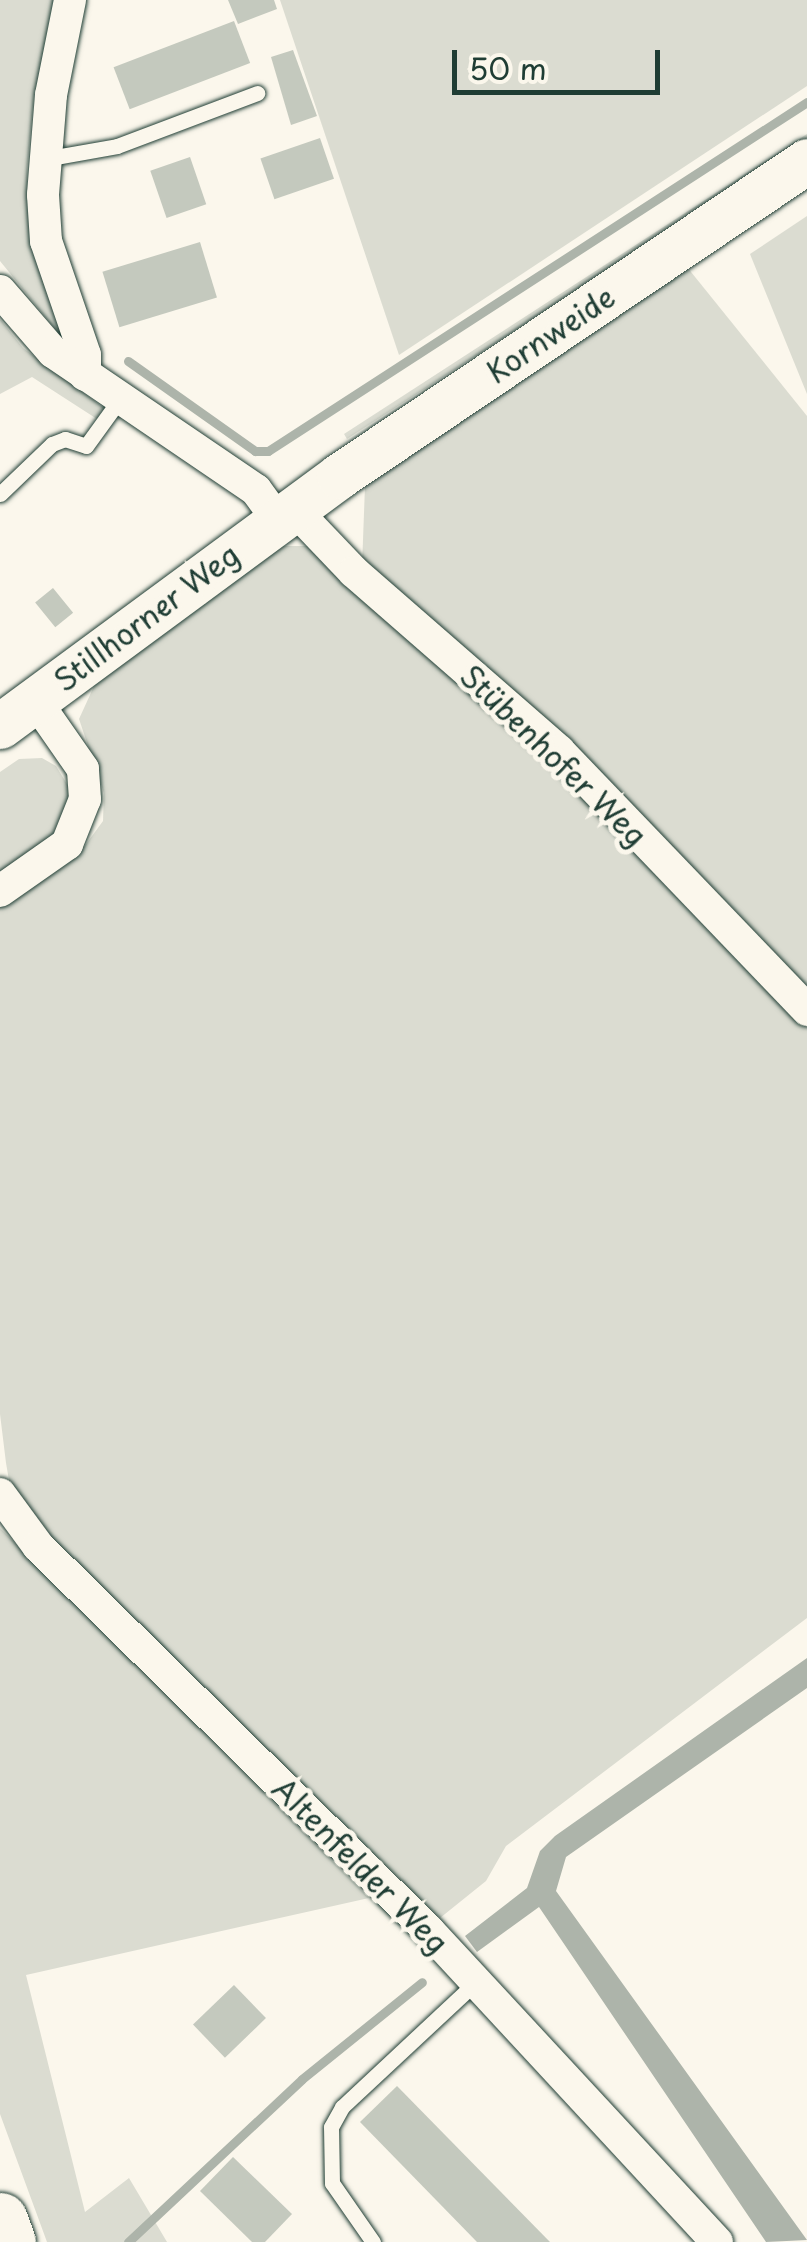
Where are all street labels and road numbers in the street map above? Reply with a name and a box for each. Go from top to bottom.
street label: Kornweide [479,278,621,390]
street label: Stillhorner Weg [45,535,247,699]
street label: Stübenhofer Weg [453,657,655,853]
street label: Altenfelder Weg [265,1769,457,1961]

